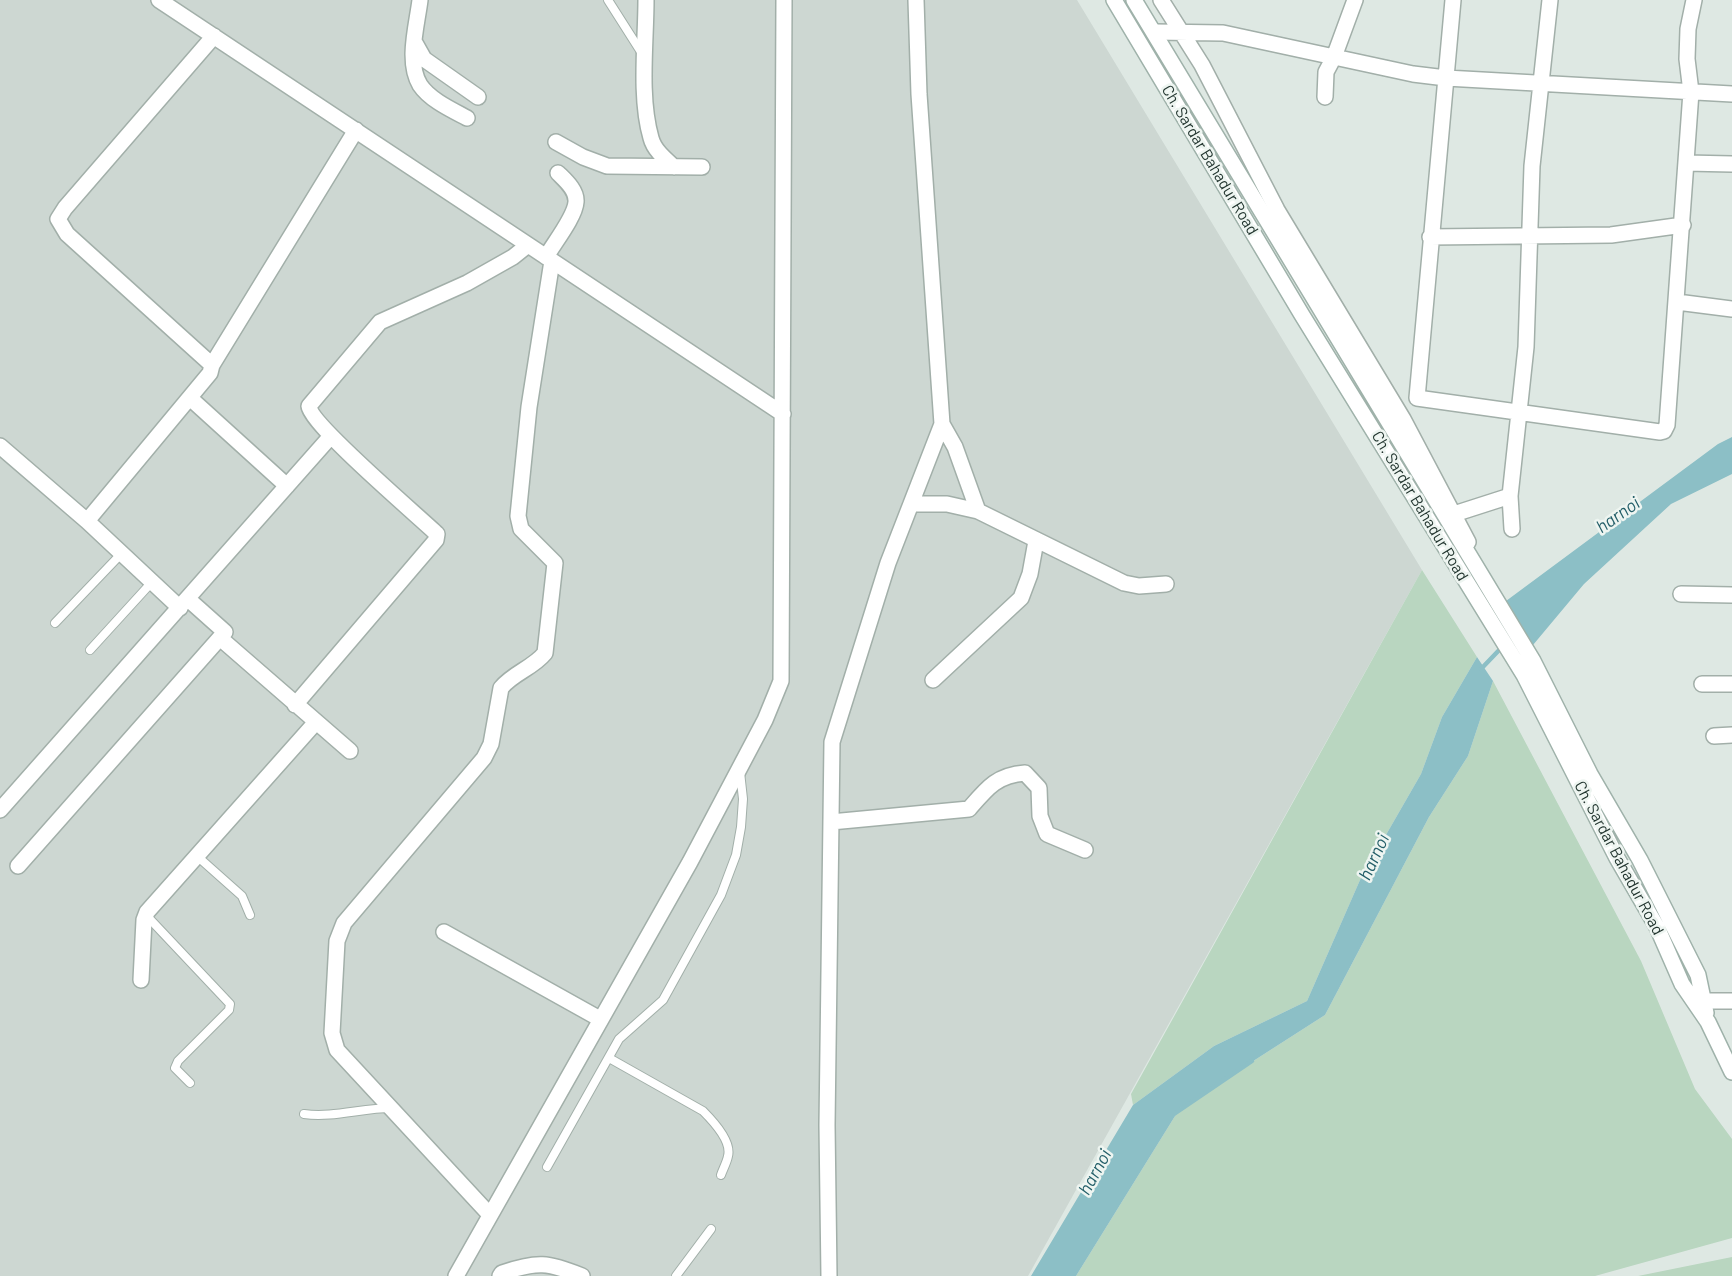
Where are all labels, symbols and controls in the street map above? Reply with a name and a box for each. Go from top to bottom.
street label: Ch. Sardar Bahadur Road [1158,82,1262,238]
street label: Ch. Sardar Bahadur Road [1368,428,1472,584]
water label: harnoi [1592,492,1644,538]
street label: Ch. Sardar Bahadur Road [1570,778,1668,938]
water label: harnoi [1354,830,1394,884]
water label: harnoi [1074,1146,1116,1198]

